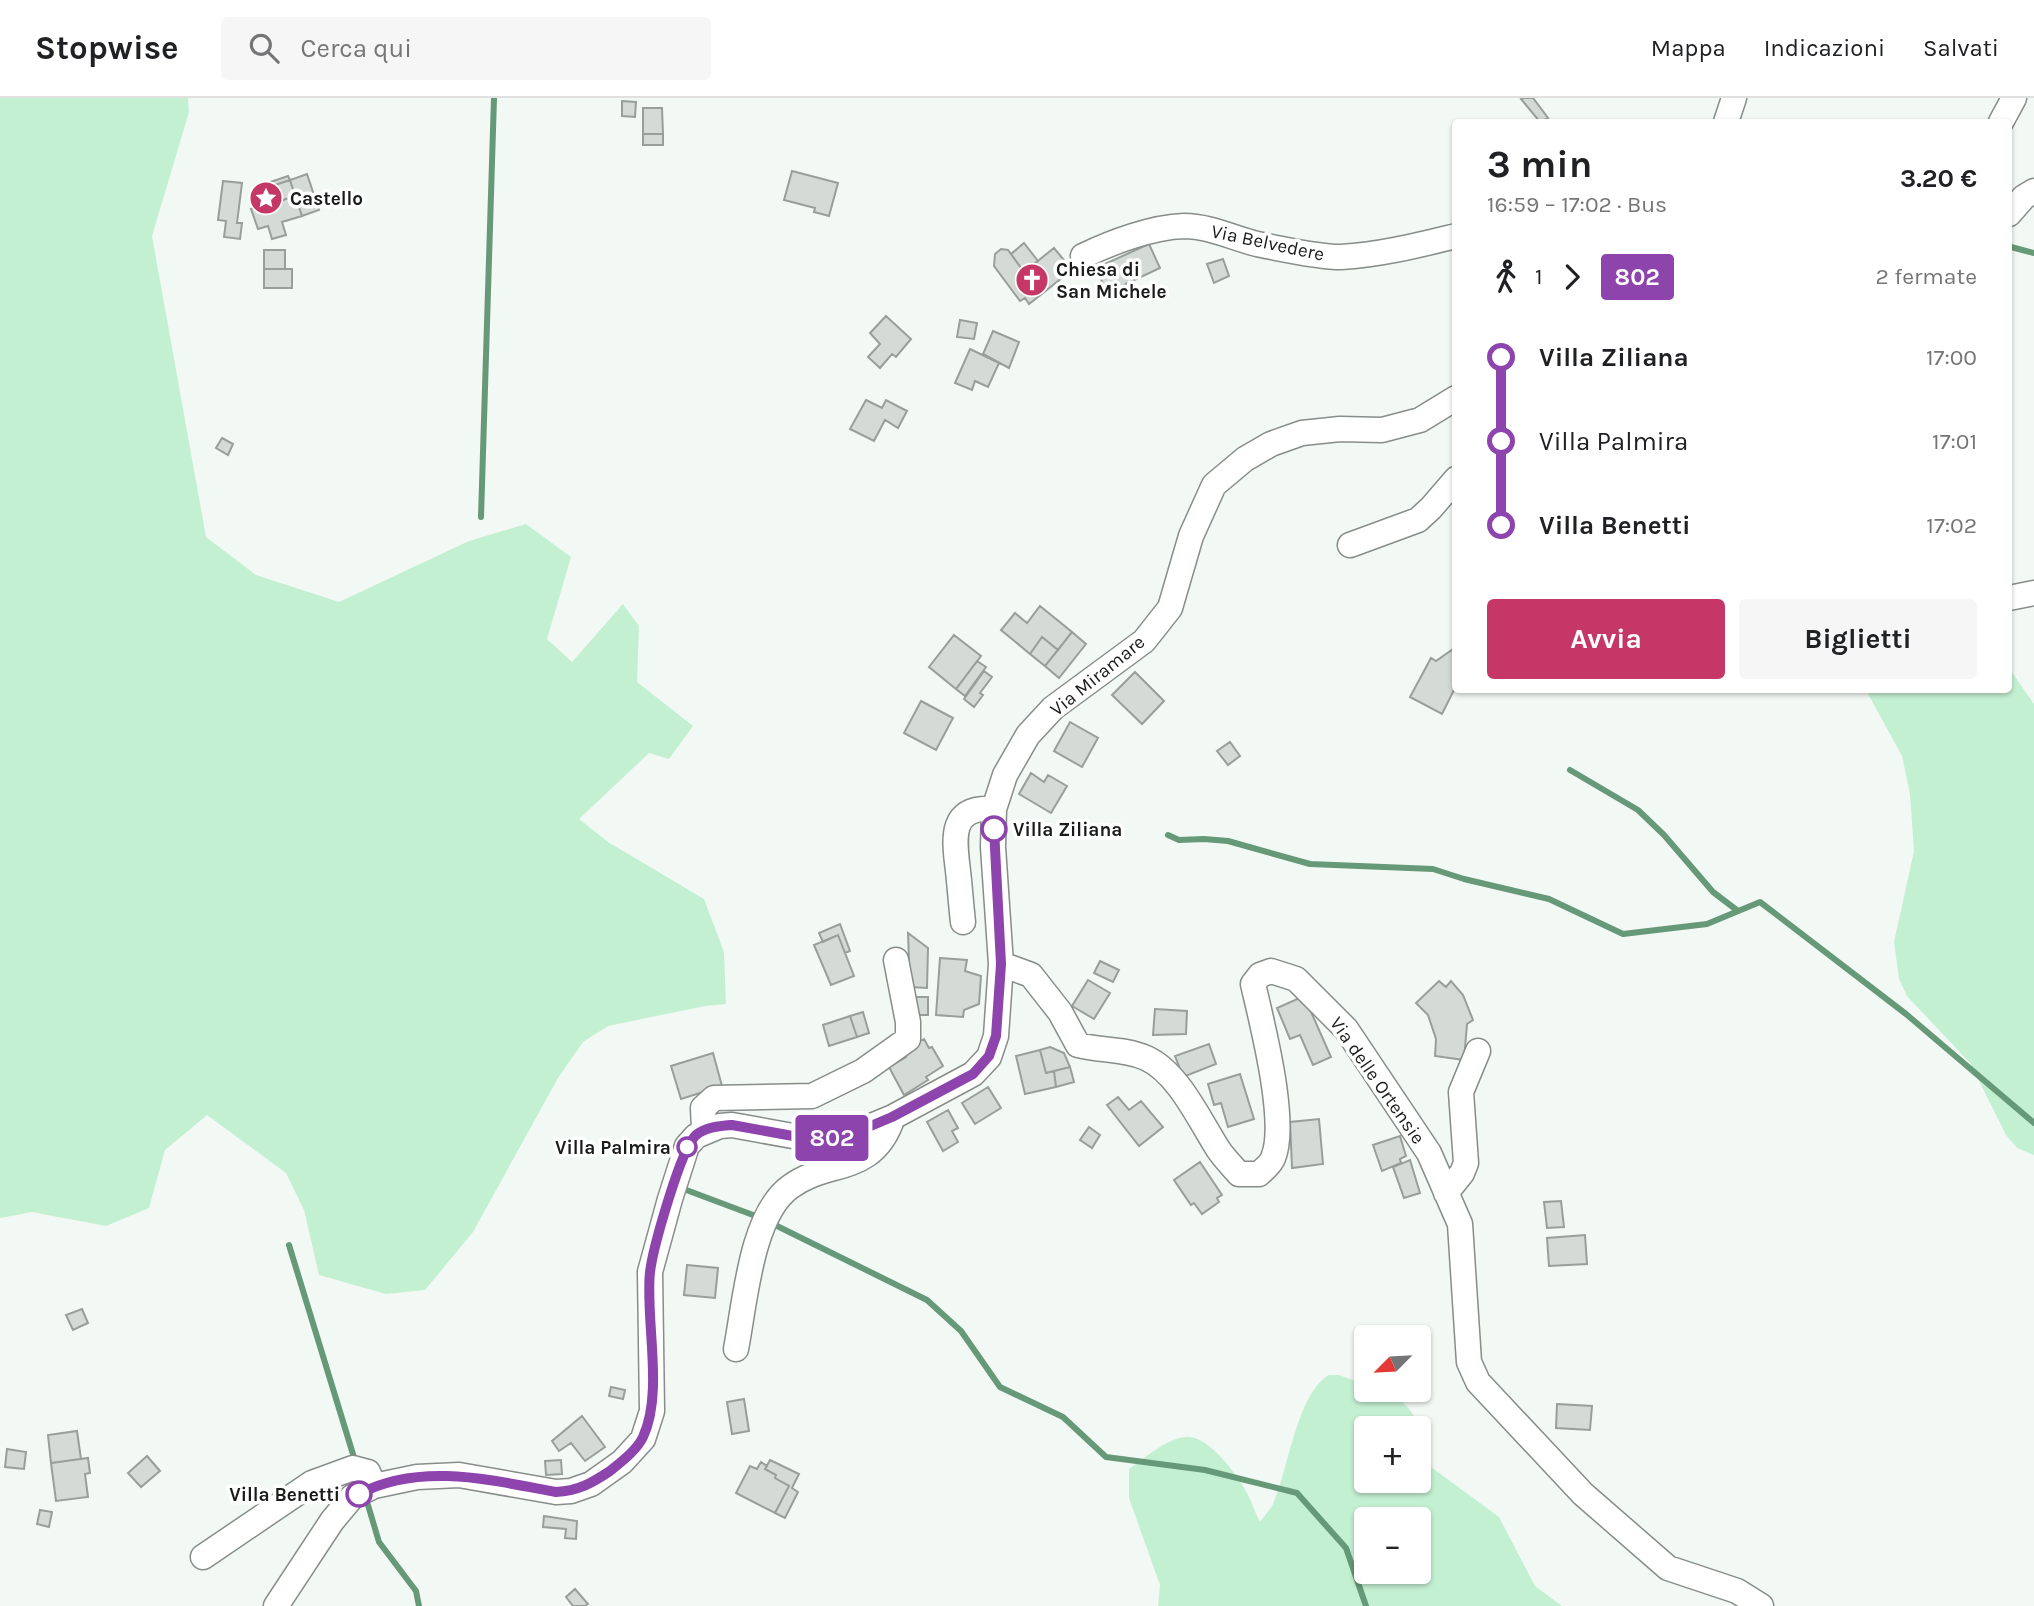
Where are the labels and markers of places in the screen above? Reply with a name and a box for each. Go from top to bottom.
place icon: Castello [247,179,285,217]
place label: Castello [290,188,363,210]
place label: Chiesa di San Michele [1056,259,1167,303]
church icon: Chiesa di San Michele [1013,261,1051,299]
marker: Villa Ziliana [981,816,1007,842]
place label: Villa Ziliana [1013,819,1122,841]
place label: Villa Palmira [555,1137,671,1159]
marker: Villa Palmira [677,1137,697,1157]
marker: Villa Benetti [346,1481,372,1507]
place label: Villa Benetti [229,1484,340,1506]

